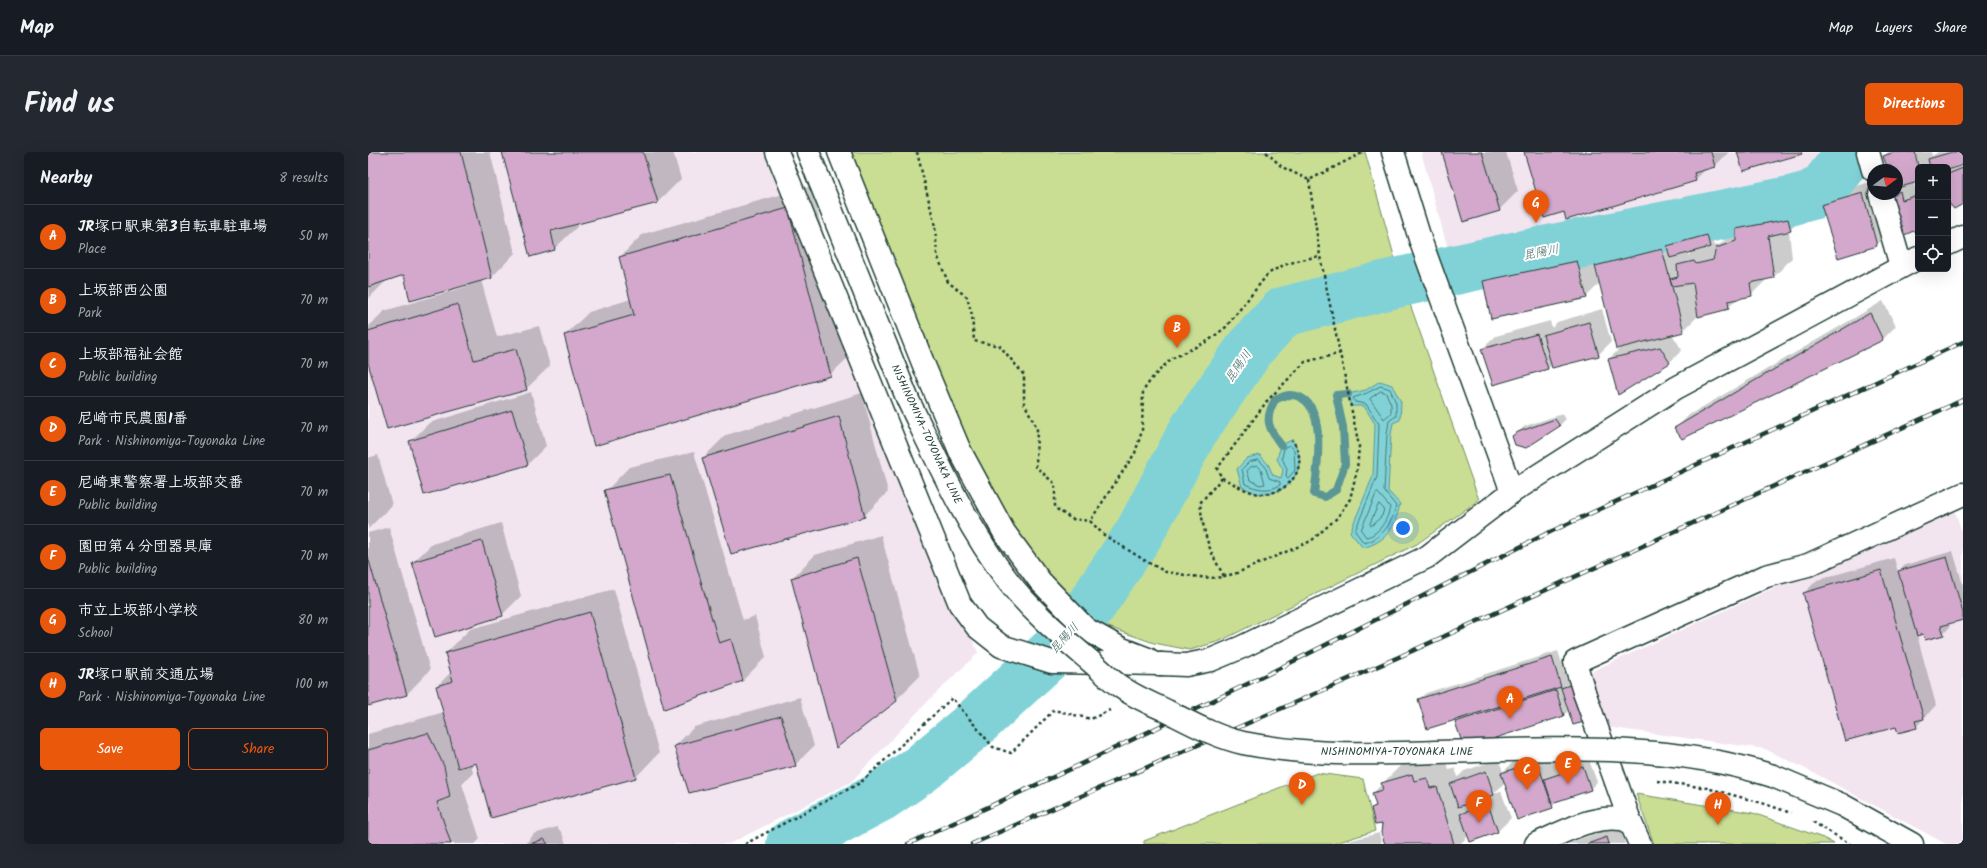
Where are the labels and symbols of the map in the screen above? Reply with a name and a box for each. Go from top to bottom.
north arrow [1867,164,1903,200]
pin: G [1523,190,1549,223]
water label: 昆陽川 [1522,240,1561,265]
pin: B [1164,315,1190,348]
water label: 昆陽川 [1220,346,1257,386]
street label: NISHINOMIYA-TOYONAKA LINE [886,361,967,508]
your location [1393,518,1413,538]
water label: 昆陽川 [1045,619,1084,658]
pin: A [1497,686,1523,719]
street label: NISHINOMIYA-TOYONAKA LINE [1321,743,1474,761]
pin: E [1555,751,1581,784]
pin: C [1514,757,1540,790]
pin: D [1289,772,1315,805]
pin: F [1466,790,1492,823]
pin: H [1705,792,1731,825]

